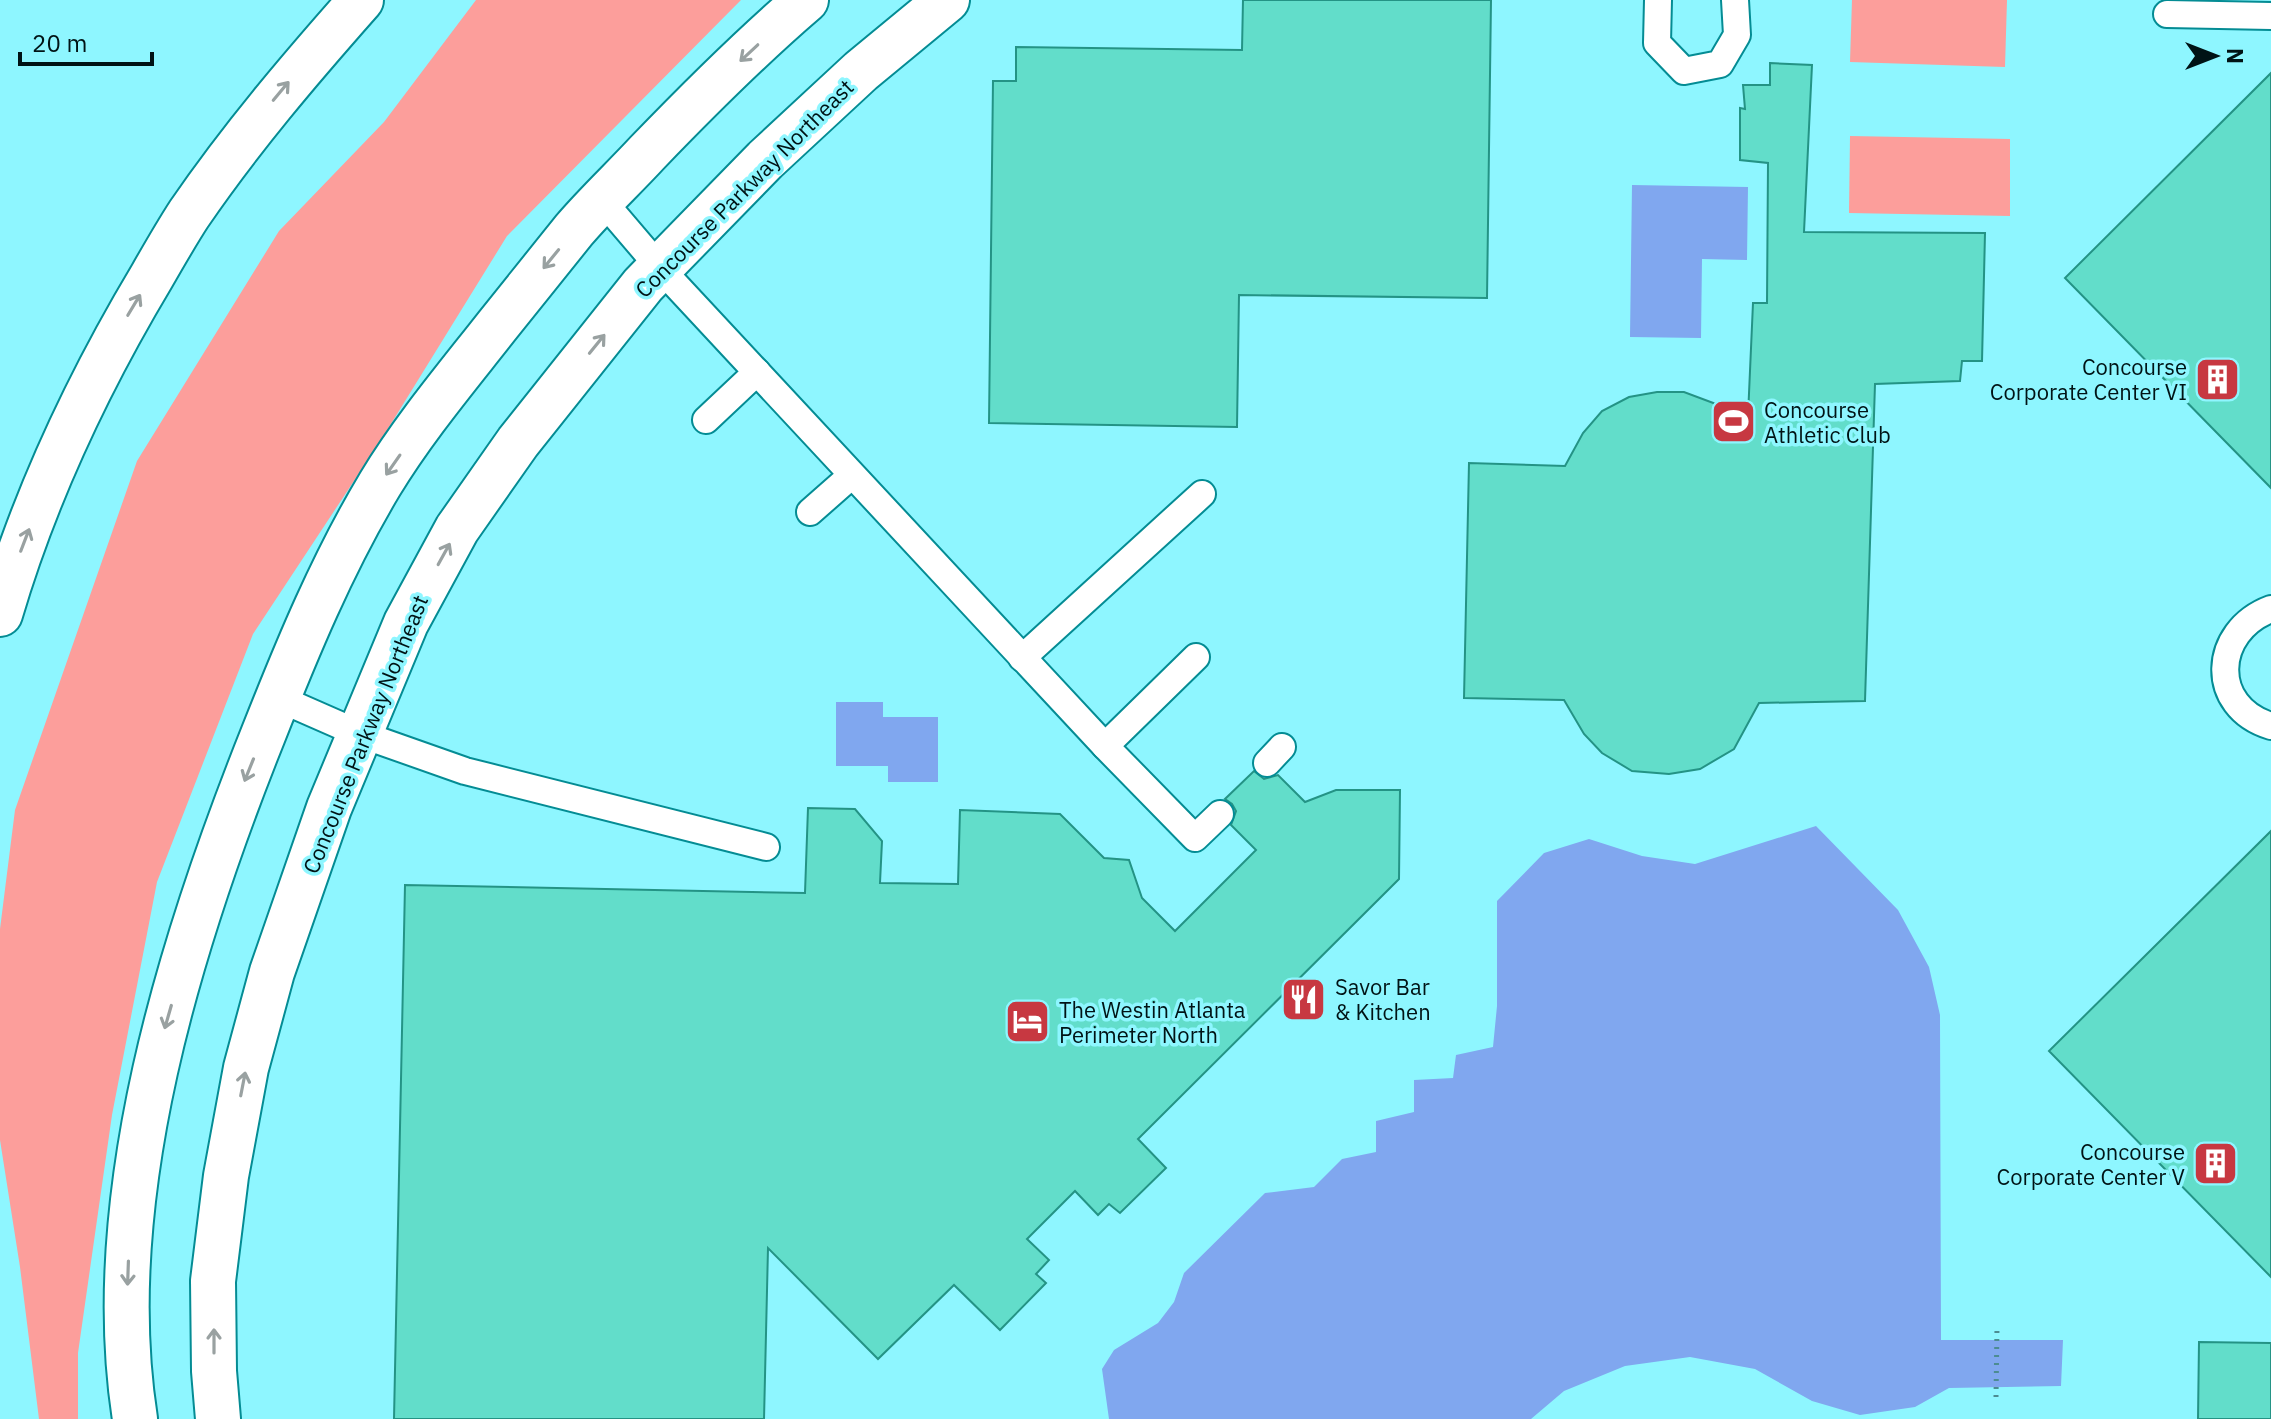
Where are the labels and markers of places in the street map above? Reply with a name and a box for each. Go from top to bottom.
place label: Concourse Corporate Center VI [1990,352,2187,406]
building icon: Concourse Corporate Center VI [2194,355,2242,403]
place label: Concourse Athletic Club [1764,395,1891,449]
sports icon: Concourse Athletic Club [1709,398,1757,446]
place label: Savor Bar & Kitchen [1335,972,1431,1026]
restaurant icon: Savor Bar & Kitchen [1280,975,1328,1023]
place label: The Westin Atlanta Perimeter North [1059,995,1246,1049]
hotel icon: The Westin Atlanta Perimeter North [1004,998,1052,1046]
place label: Concourse Corporate Center V [1997,1137,2185,1191]
building icon: Concourse Corporate Center V [2192,1140,2240,1188]

